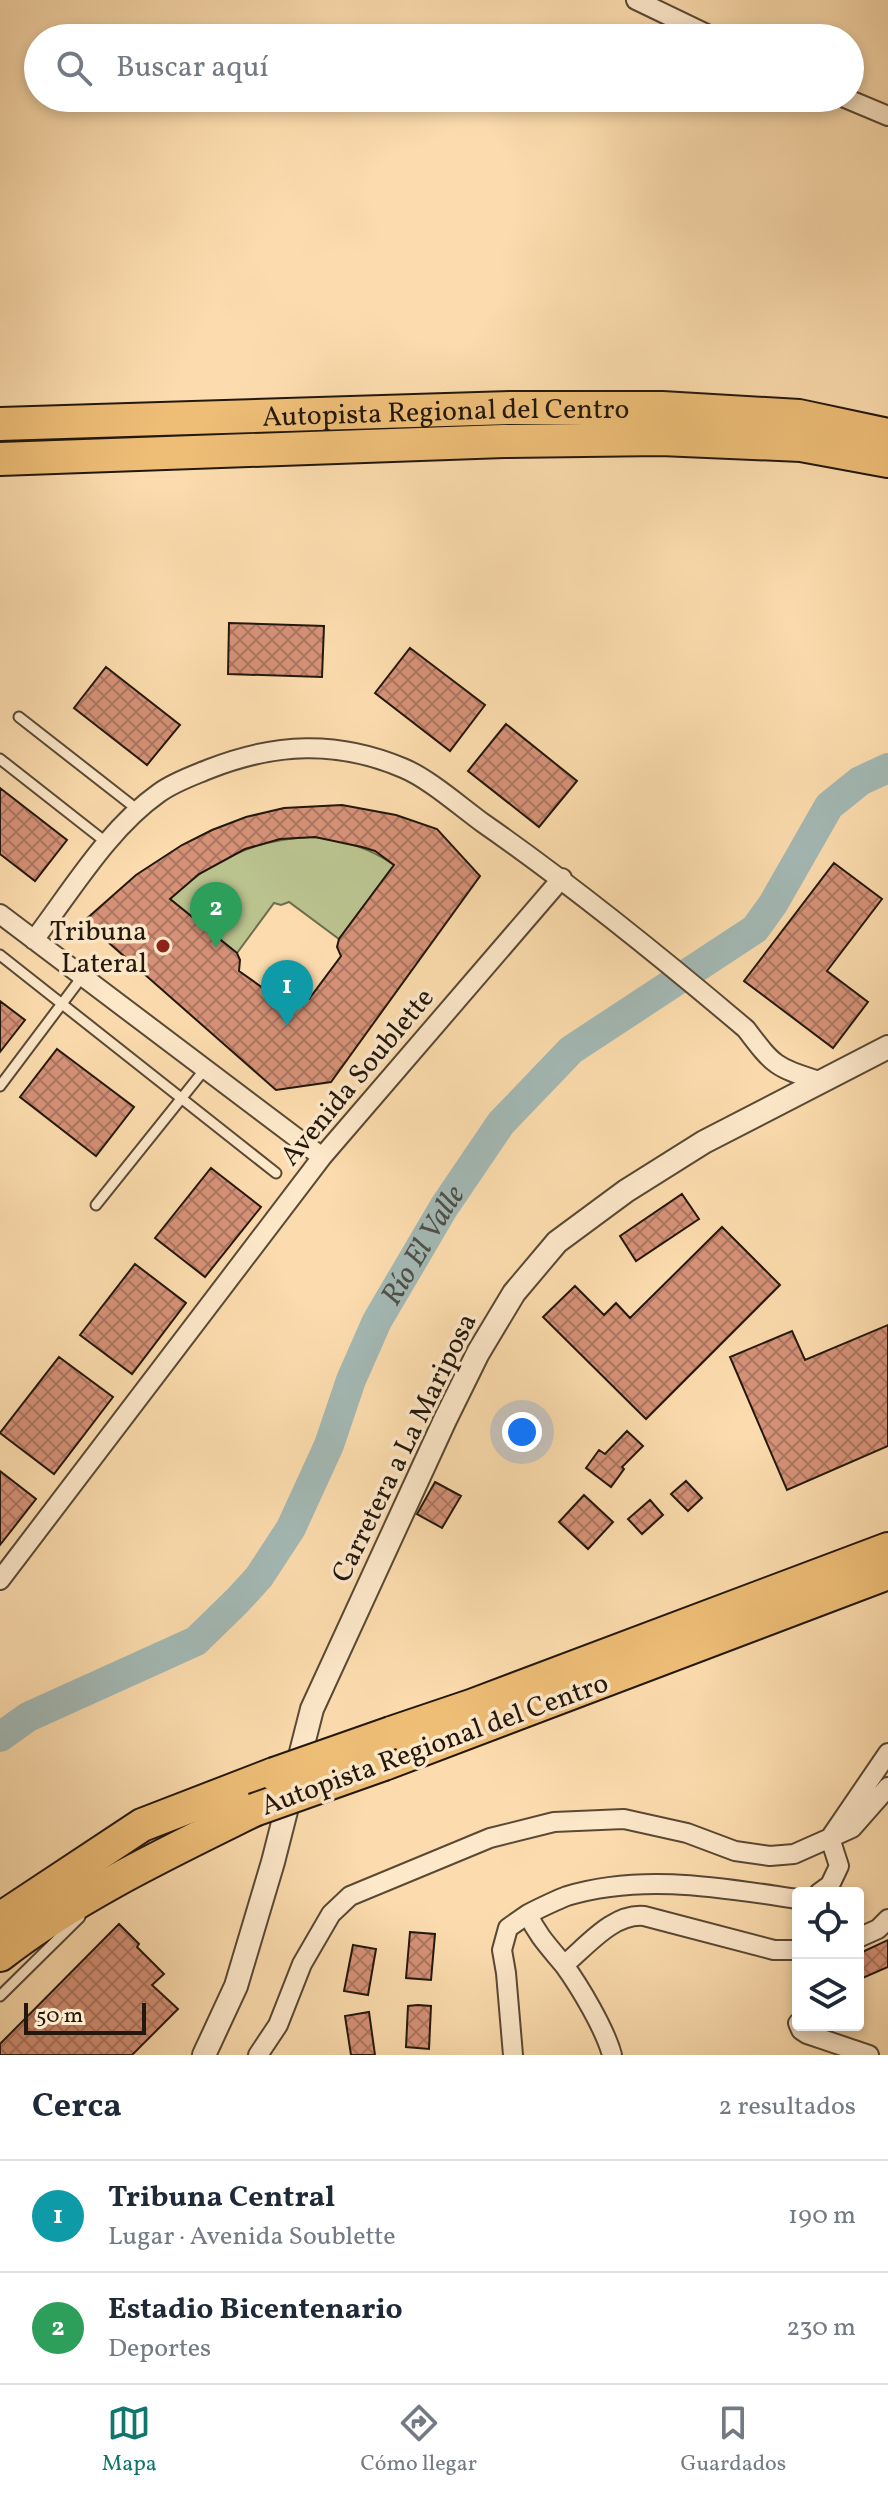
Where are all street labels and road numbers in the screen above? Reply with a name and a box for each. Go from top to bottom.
street label: Autopista Regional del Centro [262,391,629,438]
street label: Avenida Soublette [272,980,444,1175]
street label: Carretera a La Mariposa [323,1307,487,1589]
street label: Autopista Regional del Centro [256,1664,614,1826]

